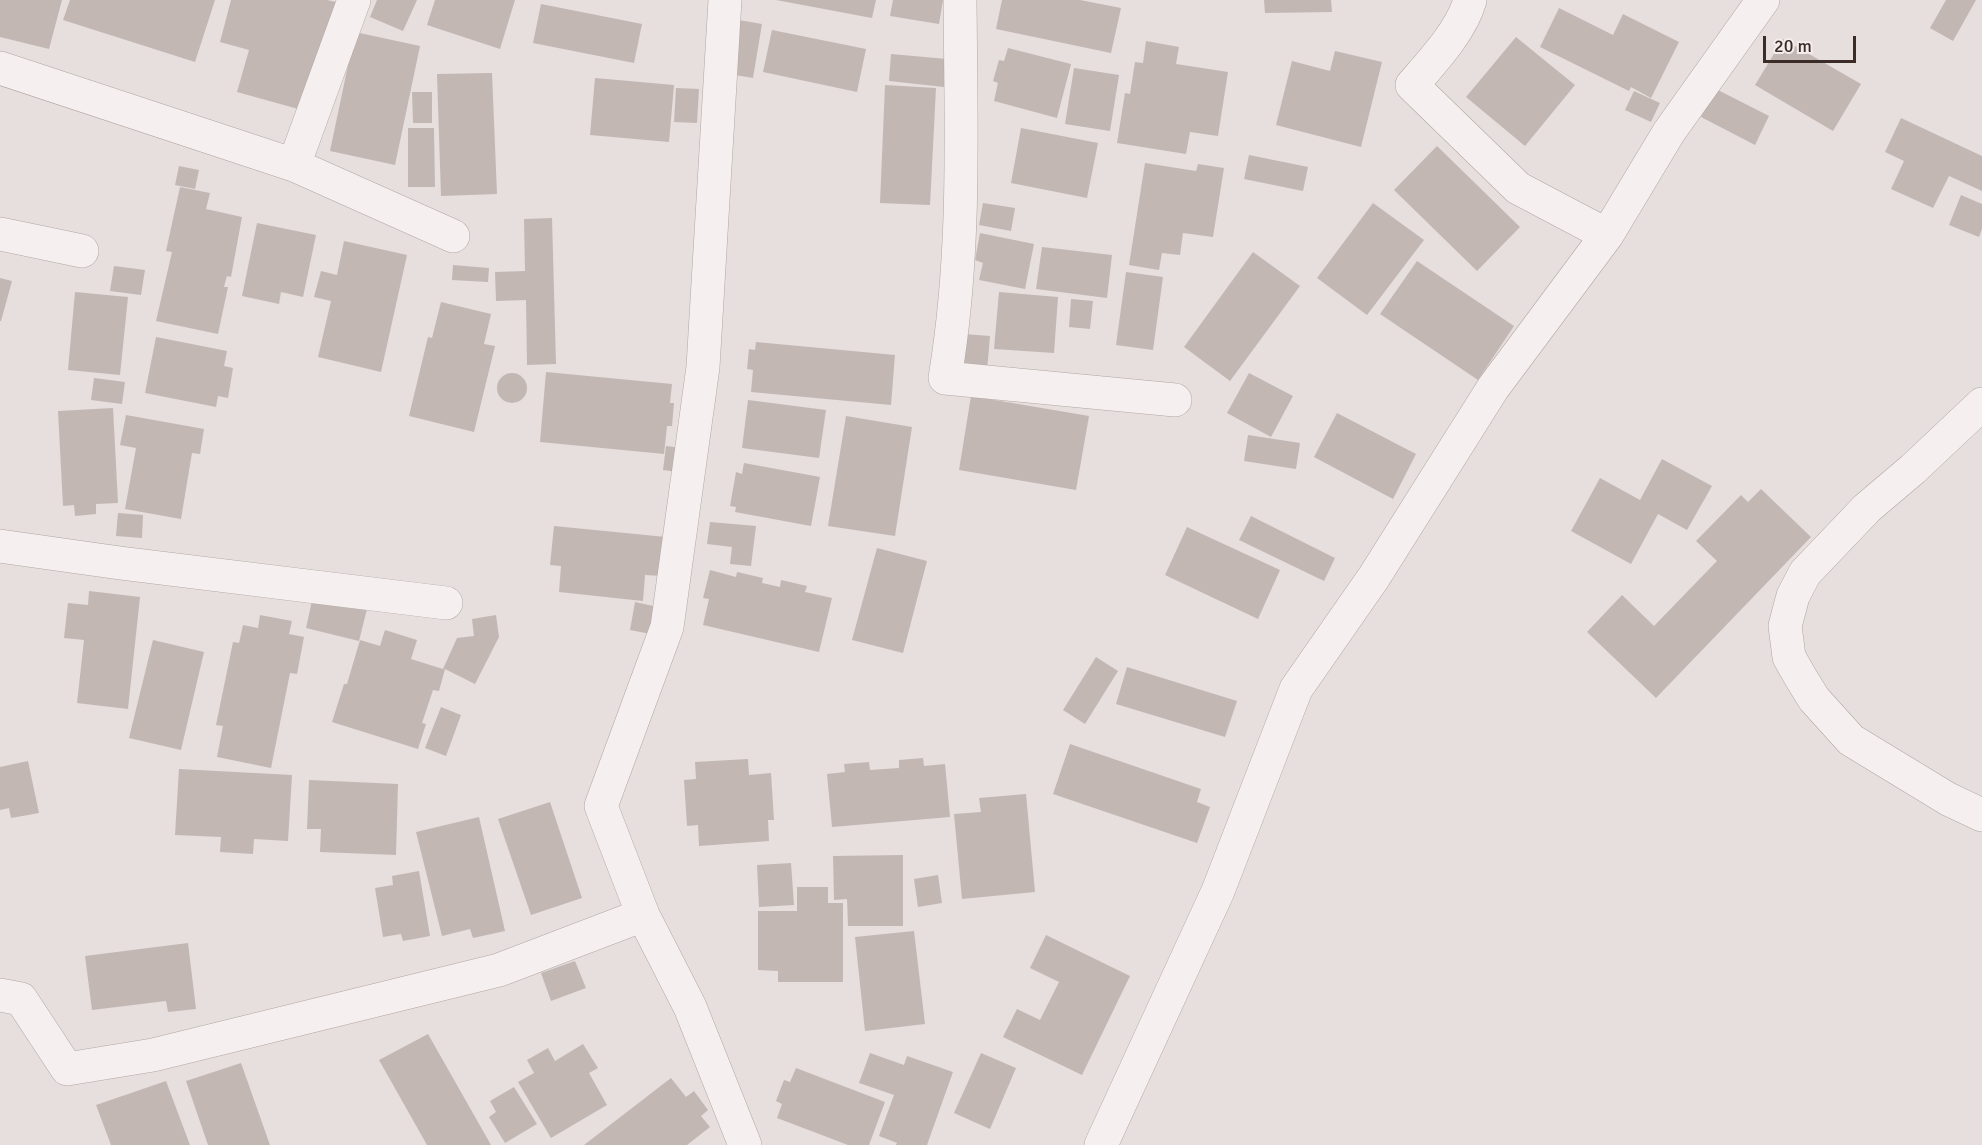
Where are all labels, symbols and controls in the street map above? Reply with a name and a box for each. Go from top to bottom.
scale bar [1766,24,1859,62]
text: 20 m [1774,35,1812,57]

